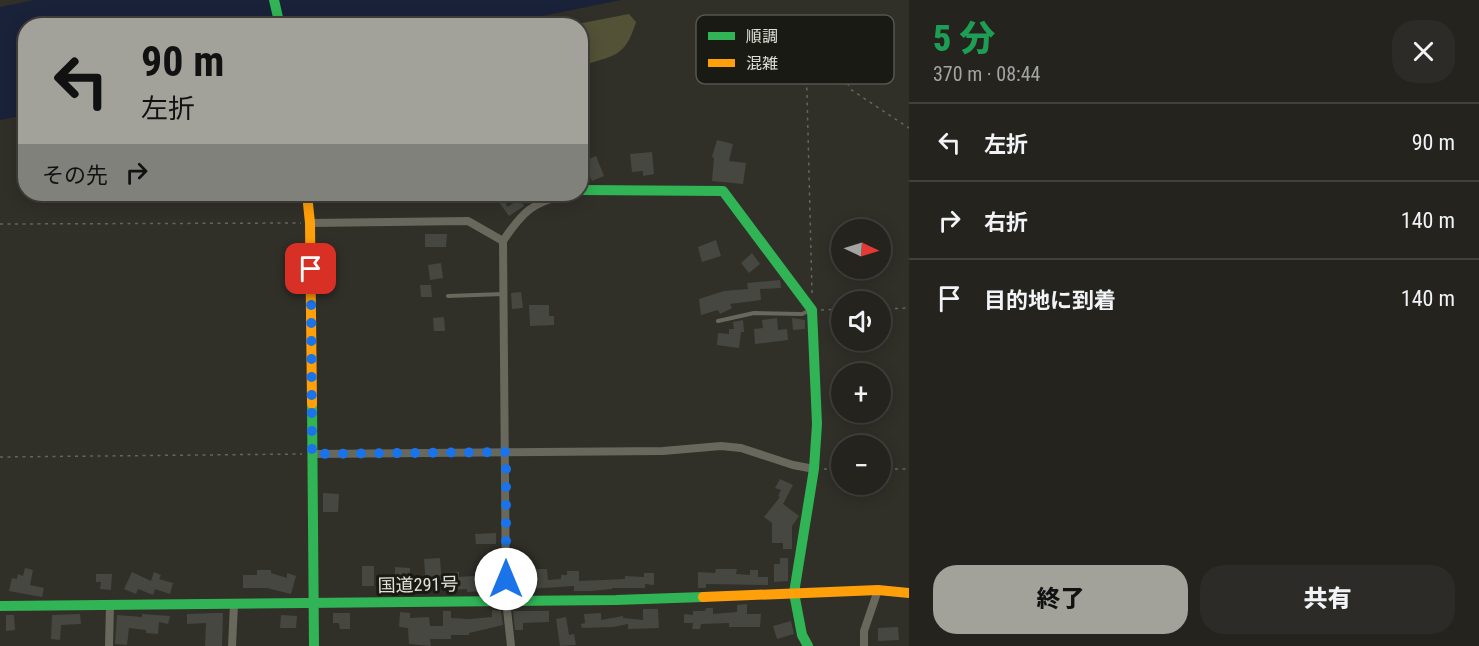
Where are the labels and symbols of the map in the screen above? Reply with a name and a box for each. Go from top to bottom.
legend [696,15,894,84]
text: 順調 [746,27,778,46]
text: 混雑 [746,54,778,73]
north arrow [831,219,891,279]
pin [285,243,336,294]
position arrow [474,547,538,611]
street label: 国道291号 [377,573,459,596]

